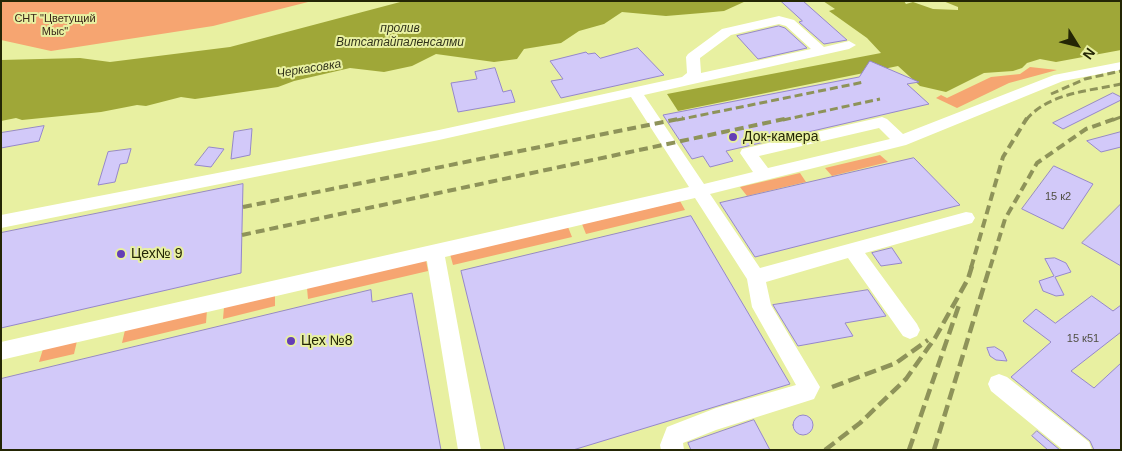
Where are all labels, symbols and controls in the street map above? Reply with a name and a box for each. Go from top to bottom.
park label: СНТ "Цветущий Мыс" [14,12,96,38]
north arrow [1052,20,1102,70]
water label: пролив Витсатайпаленсалми [336,22,464,50]
text: N [1080,45,1099,63]
water label: Черкасовка [276,57,342,81]
place label: Док-камера [743,129,818,145]
marker: Док-камера [727,131,739,143]
house number: 15 к2 [1045,190,1071,204]
place label: Цех№ 9 [131,246,183,262]
marker: Цех№ 9 [115,248,127,260]
house number: 15 к51 [1067,332,1099,346]
place label: Цех №8 [301,333,353,349]
marker: Цех №8 [285,335,297,347]

